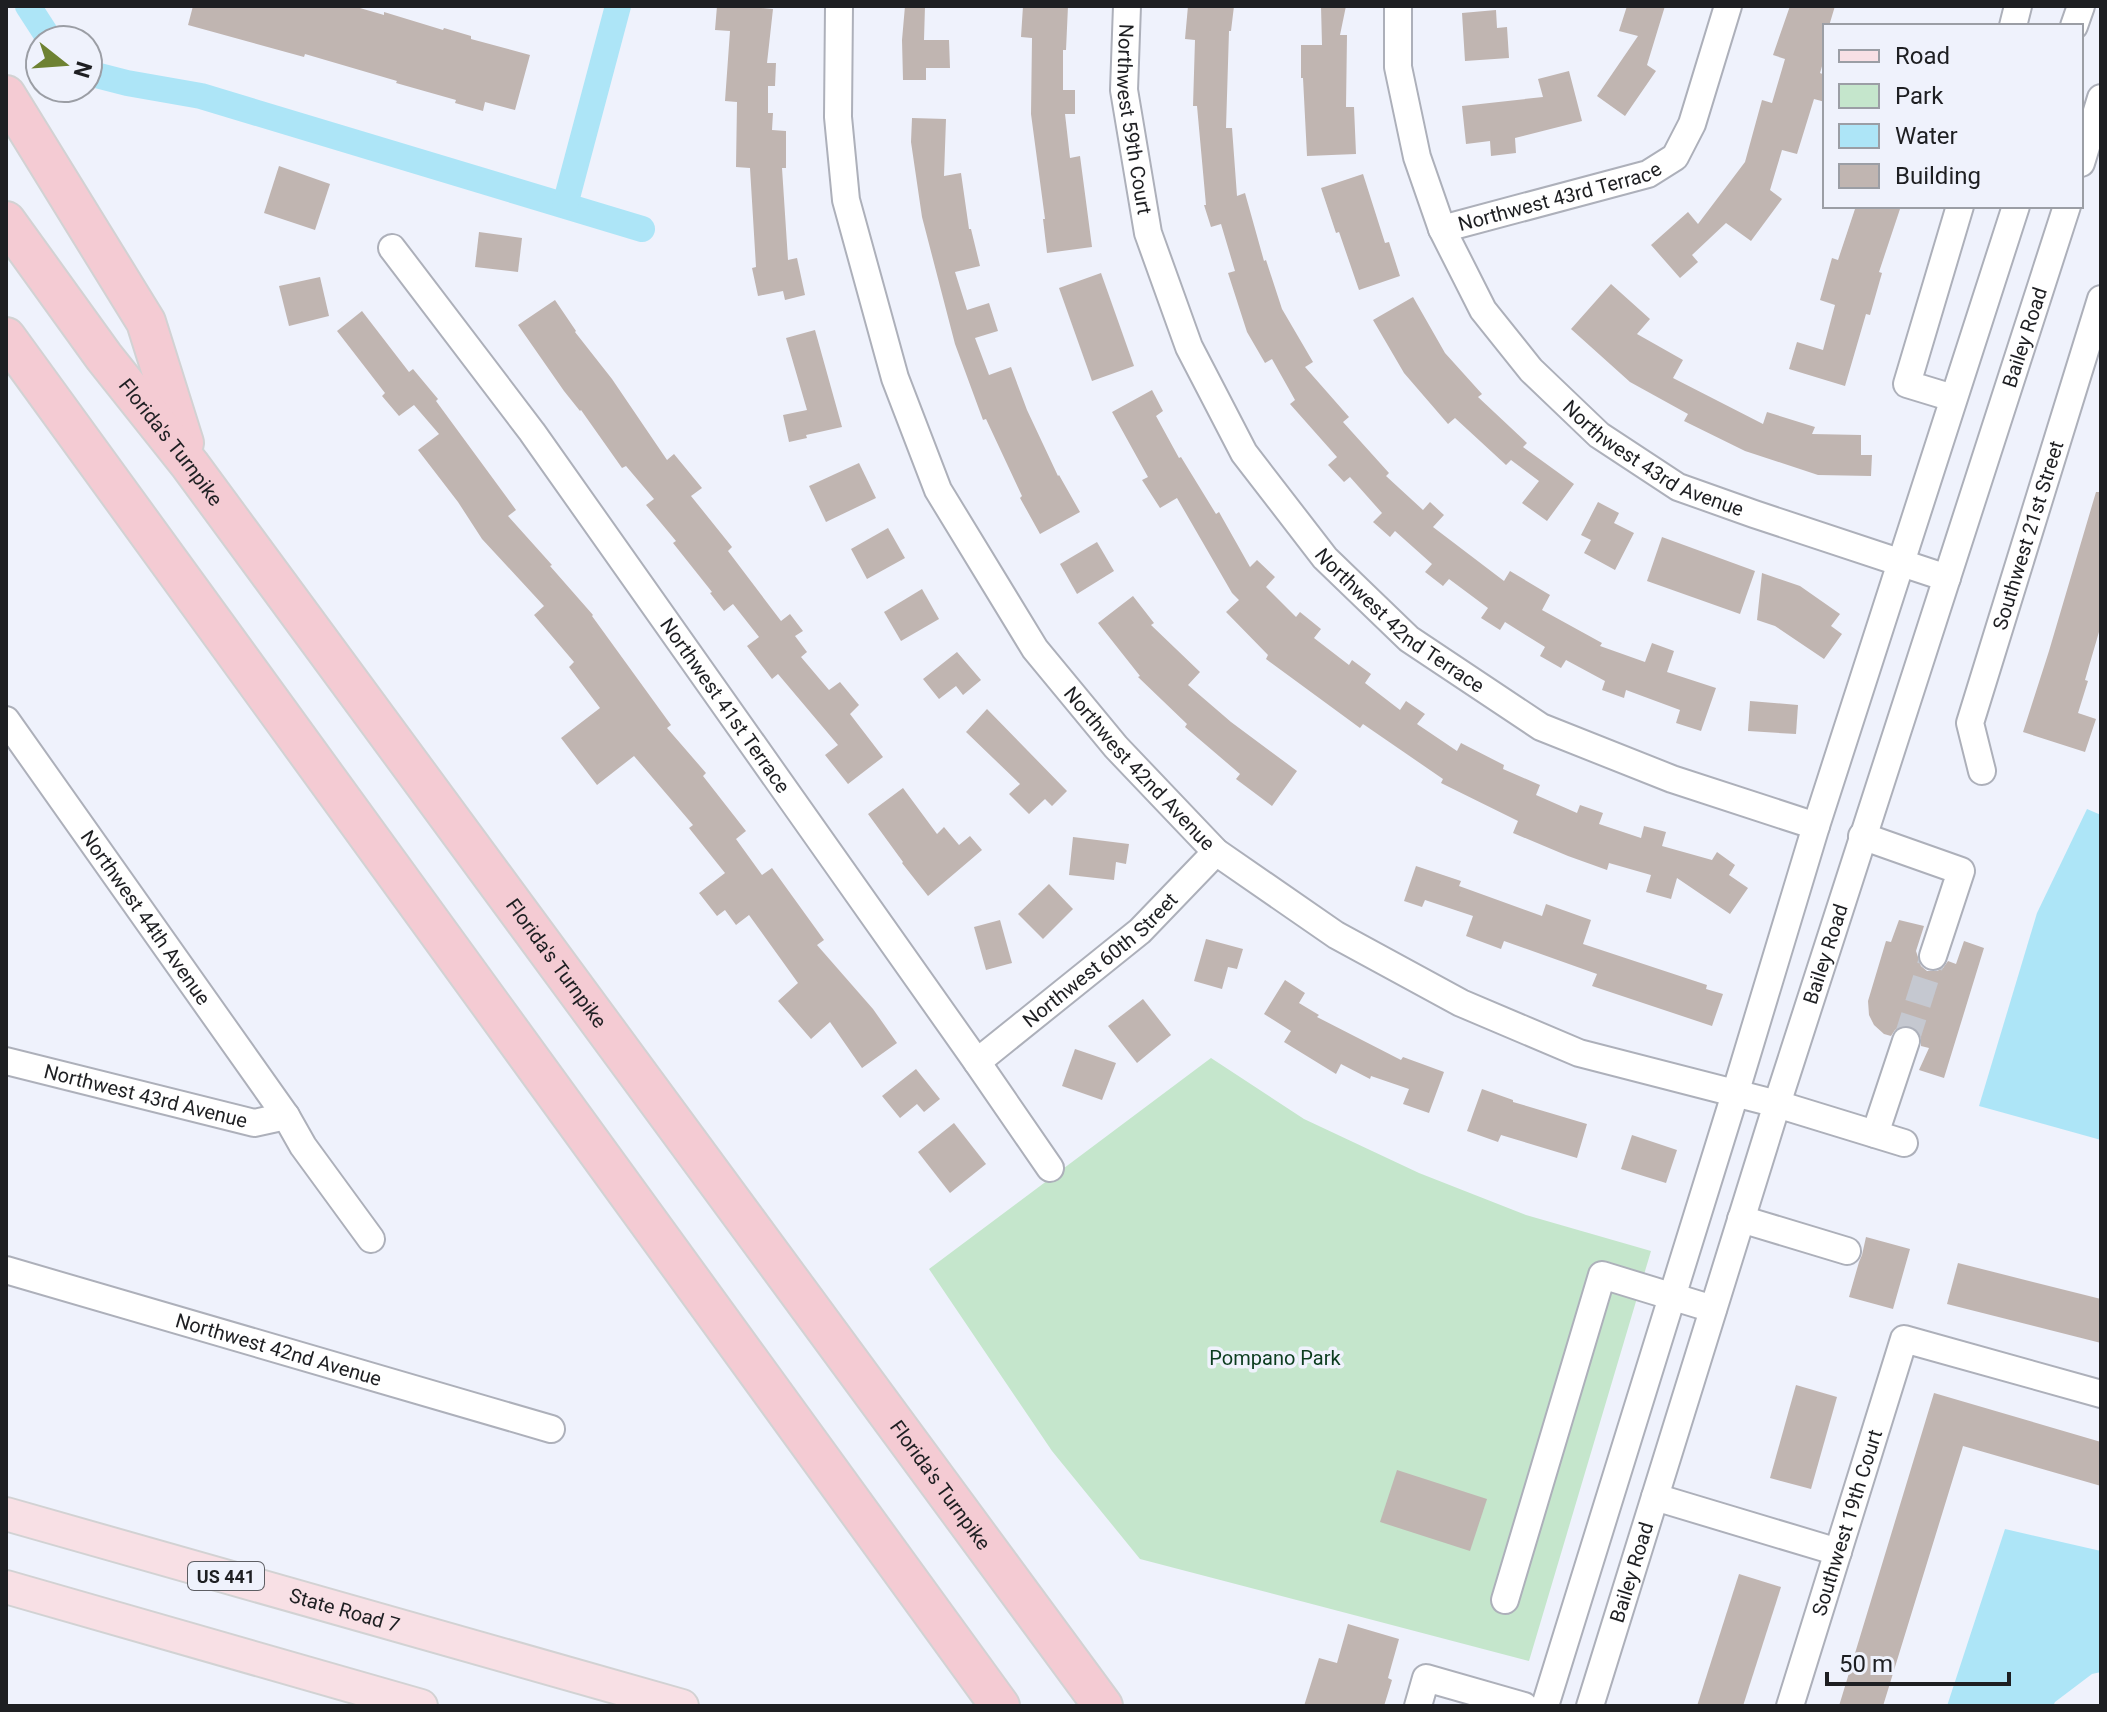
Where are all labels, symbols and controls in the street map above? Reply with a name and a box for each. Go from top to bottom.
street label: Northwest 59th Court [1112,23,1157,216]
north arrow [24,24,104,104]
legend [1823,24,2083,208]
text: Road [1895,42,1950,70]
text: N [68,59,97,81]
text: Park [1895,82,1944,110]
text: Water [1895,122,1958,150]
street label: Northwest 43rd Terrace [1455,157,1666,236]
text: Building [1895,162,1981,190]
street label: Bailey Road [1997,284,2052,391]
street label: Florida's Turnpike [114,374,228,510]
street label: Northwest 43rd Avenue [1558,395,1747,521]
street label: Southwest 21st Street [1988,438,2068,633]
street label: Northwest 42nd Terrace [1310,543,1489,698]
street label: Northwest 41st Terrace [655,613,795,798]
street label: Northwest 42nd Avenue [1059,682,1220,855]
street label: Northwest 44th Avenue [76,826,216,1010]
street label: Northwest 60th Street [1018,888,1182,1032]
street label: Florida's Turnpike [501,894,612,1032]
street label: Bailey Road [1798,901,1853,1007]
street label: Northwest 43rd Avenue [42,1059,250,1133]
street label: Northwest 42nd Avenue [173,1308,384,1391]
park label: Pompano Park [1209,1346,1341,1370]
street label: Florida's Turnpike [885,1416,996,1554]
street label: Southwest 19th Court [1807,1427,1887,1619]
street label: Bailey Road [1605,1519,1658,1625]
road number: US 441 [188,1562,264,1590]
street label: State Road 7 [287,1583,403,1637]
scale bar [1827,1636,2009,1686]
text: 50 m [1839,1650,1893,1678]

